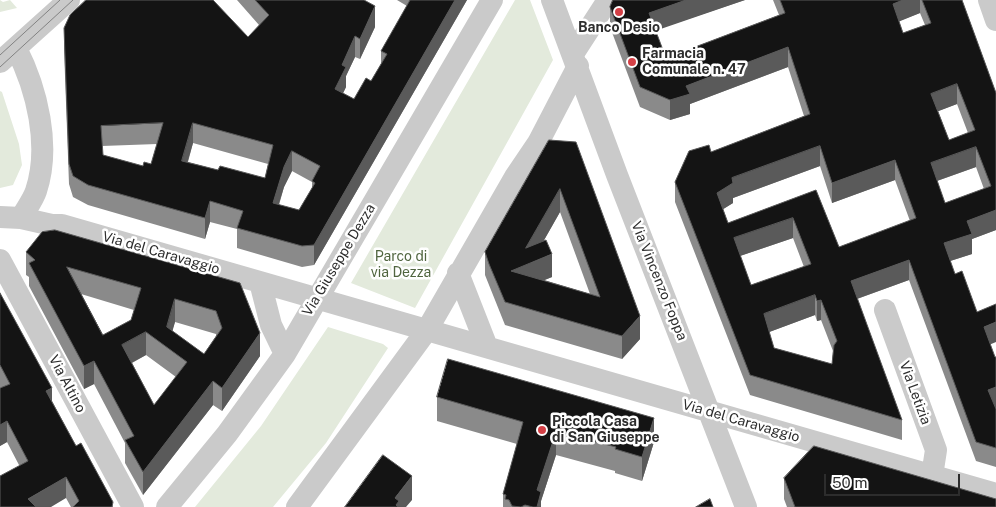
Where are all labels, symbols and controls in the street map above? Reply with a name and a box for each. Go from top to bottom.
marker: Banco Desio [613,6,625,18]
place label: Banco Desio [578,20,660,36]
place label: Farmacia Comunale n. 47 [642,46,746,78]
marker: Farmacia Comunale n. 47 [626,56,638,68]
street label: Via Giuseppe Dezza [299,201,379,319]
street label: Via Vincenzo Foppa [627,219,691,343]
street label: Via del Caravaggio [100,228,222,278]
park label: Parco di via Dezza [371,249,431,282]
street label: Via Altino [45,352,89,416]
street label: Via Letizia [896,359,934,427]
street label: Via del Caravaggio [680,396,802,446]
place label: Piccola Casa di San Giuseppe [552,414,660,447]
marker: Piccola Casa di San Giuseppe [536,424,548,436]
scale bar [826,464,962,496]
text: 50 m [832,474,867,491]

